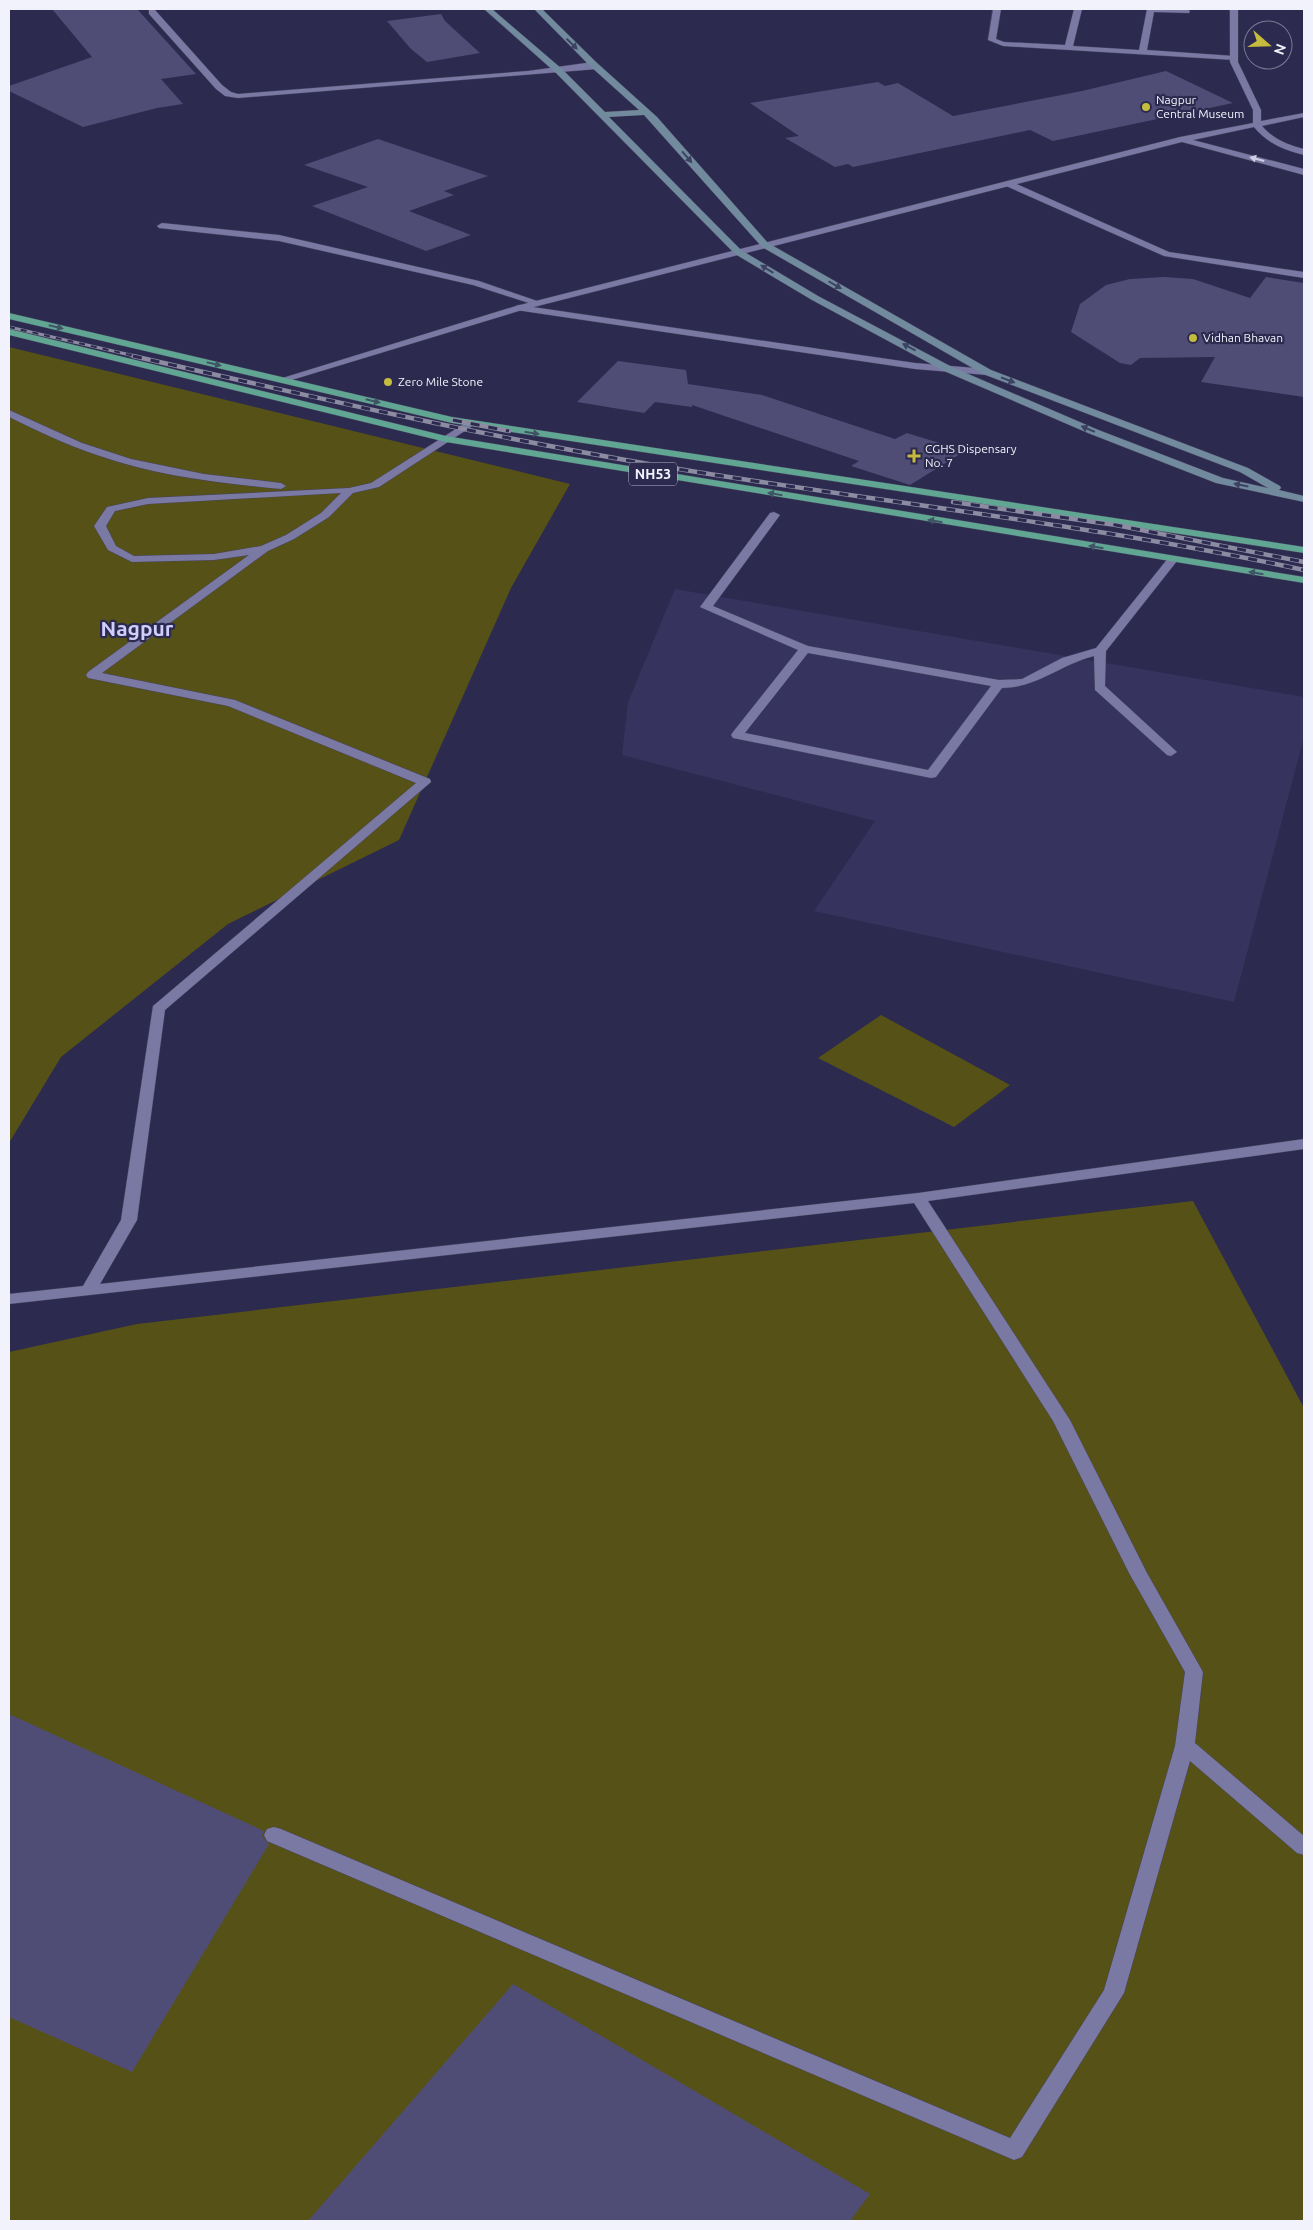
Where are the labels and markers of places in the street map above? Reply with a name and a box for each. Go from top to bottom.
place label: Nagpur Central Museum [1156,93,1244,120]
marker: Nagpur Central Museum [1140,101,1152,113]
place label: Vidhan Bhavan [1203,331,1283,344]
marker: Vidhan Bhavan [1187,332,1199,344]
place label: Zero Mile Stone [398,375,483,388]
marker: Zero Mile Stone [382,376,394,388]
place label: CGHS Dispensary No. 7 [925,442,1017,469]
marker: CGHS Dispensary No. 7 [907,449,921,463]

